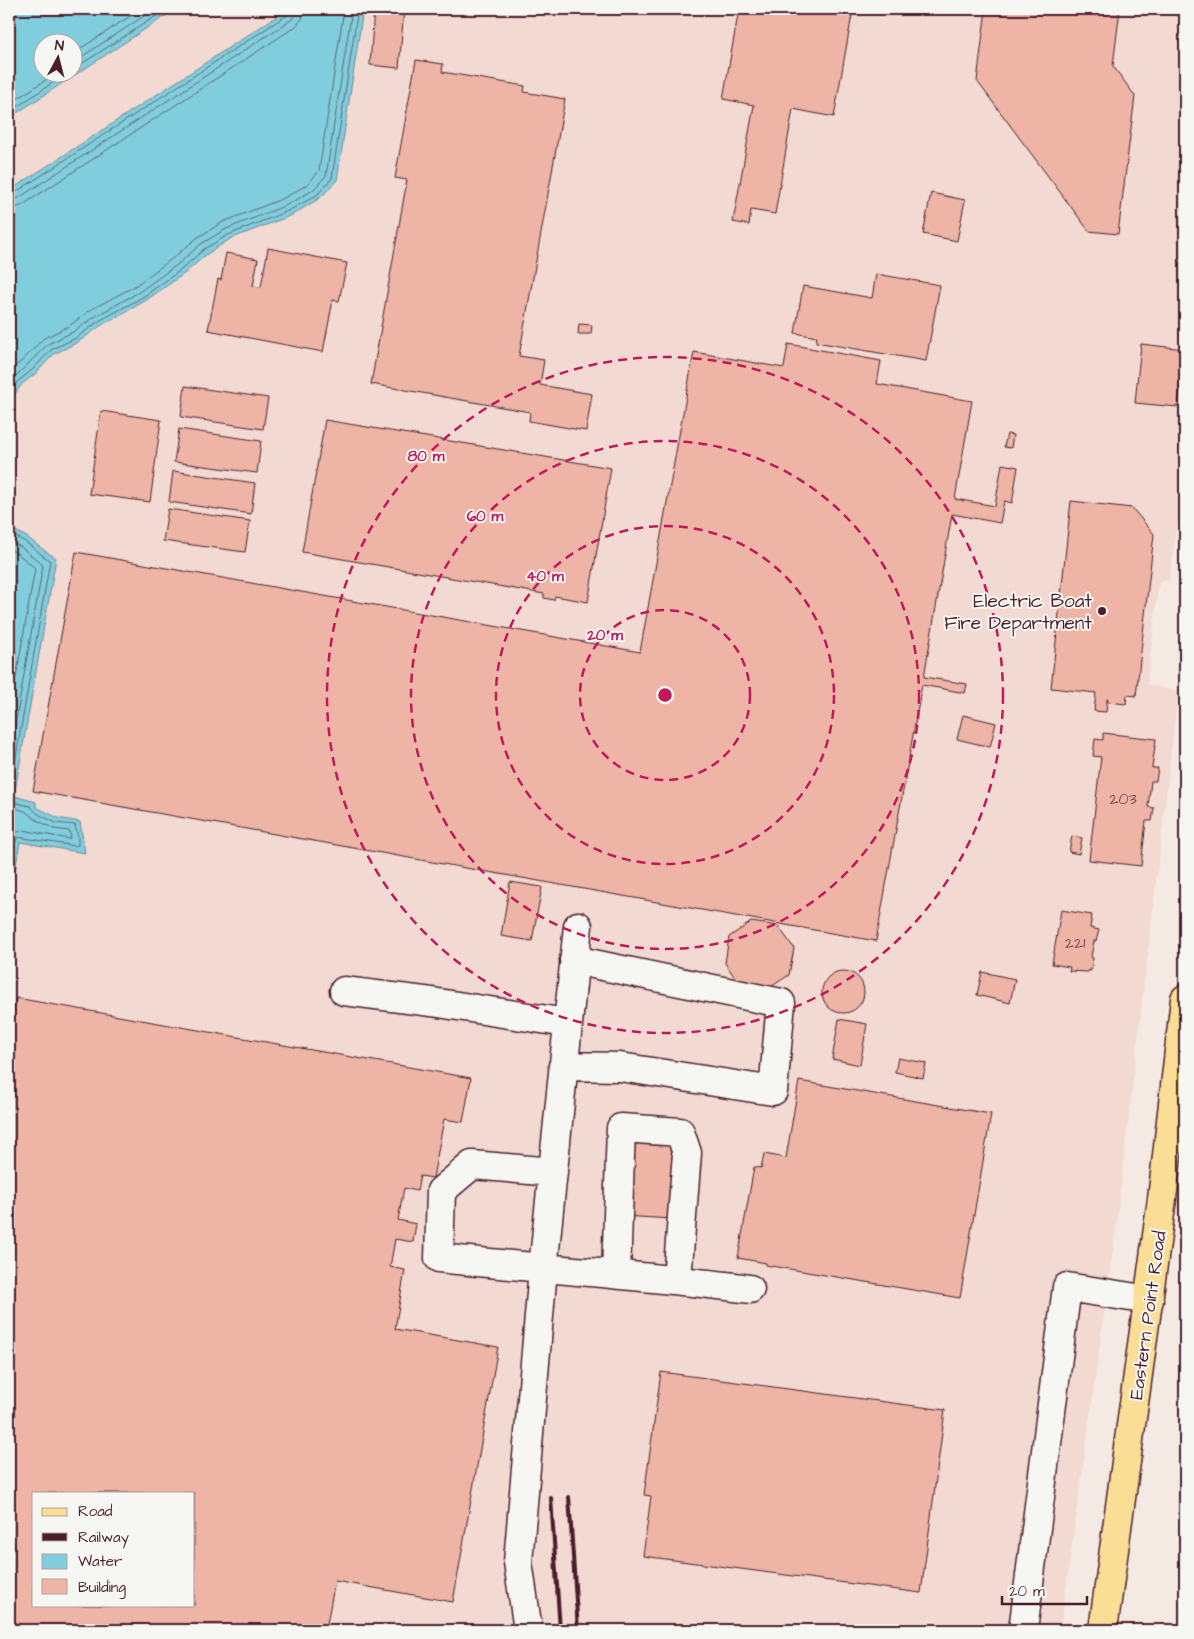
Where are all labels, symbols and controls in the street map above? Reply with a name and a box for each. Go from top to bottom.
north arrow [32,32,82,82]
text: N [54,36,65,57]
text: 80 m [408,446,445,467]
text: 60 m [467,506,504,527]
text: 40 m [526,566,564,587]
place label: Electric Boat Fire Department [944,588,1092,637]
marker: Electric Boat Fire Department [1096,605,1108,617]
text: 20 m [586,625,623,646]
centre of rings [656,686,674,704]
house number: 203 [1109,788,1137,810]
house number: 221 [1065,932,1085,954]
street label: Eastern Point Road [1123,1229,1174,1401]
legend [32,1492,195,1606]
text: Road [78,1501,113,1522]
text: Railway [78,1527,129,1549]
text: Water [78,1551,122,1572]
scale bar [1002,1574,1086,1606]
text: Building [78,1577,126,1599]
text: 20 m [1009,1581,1045,1602]

